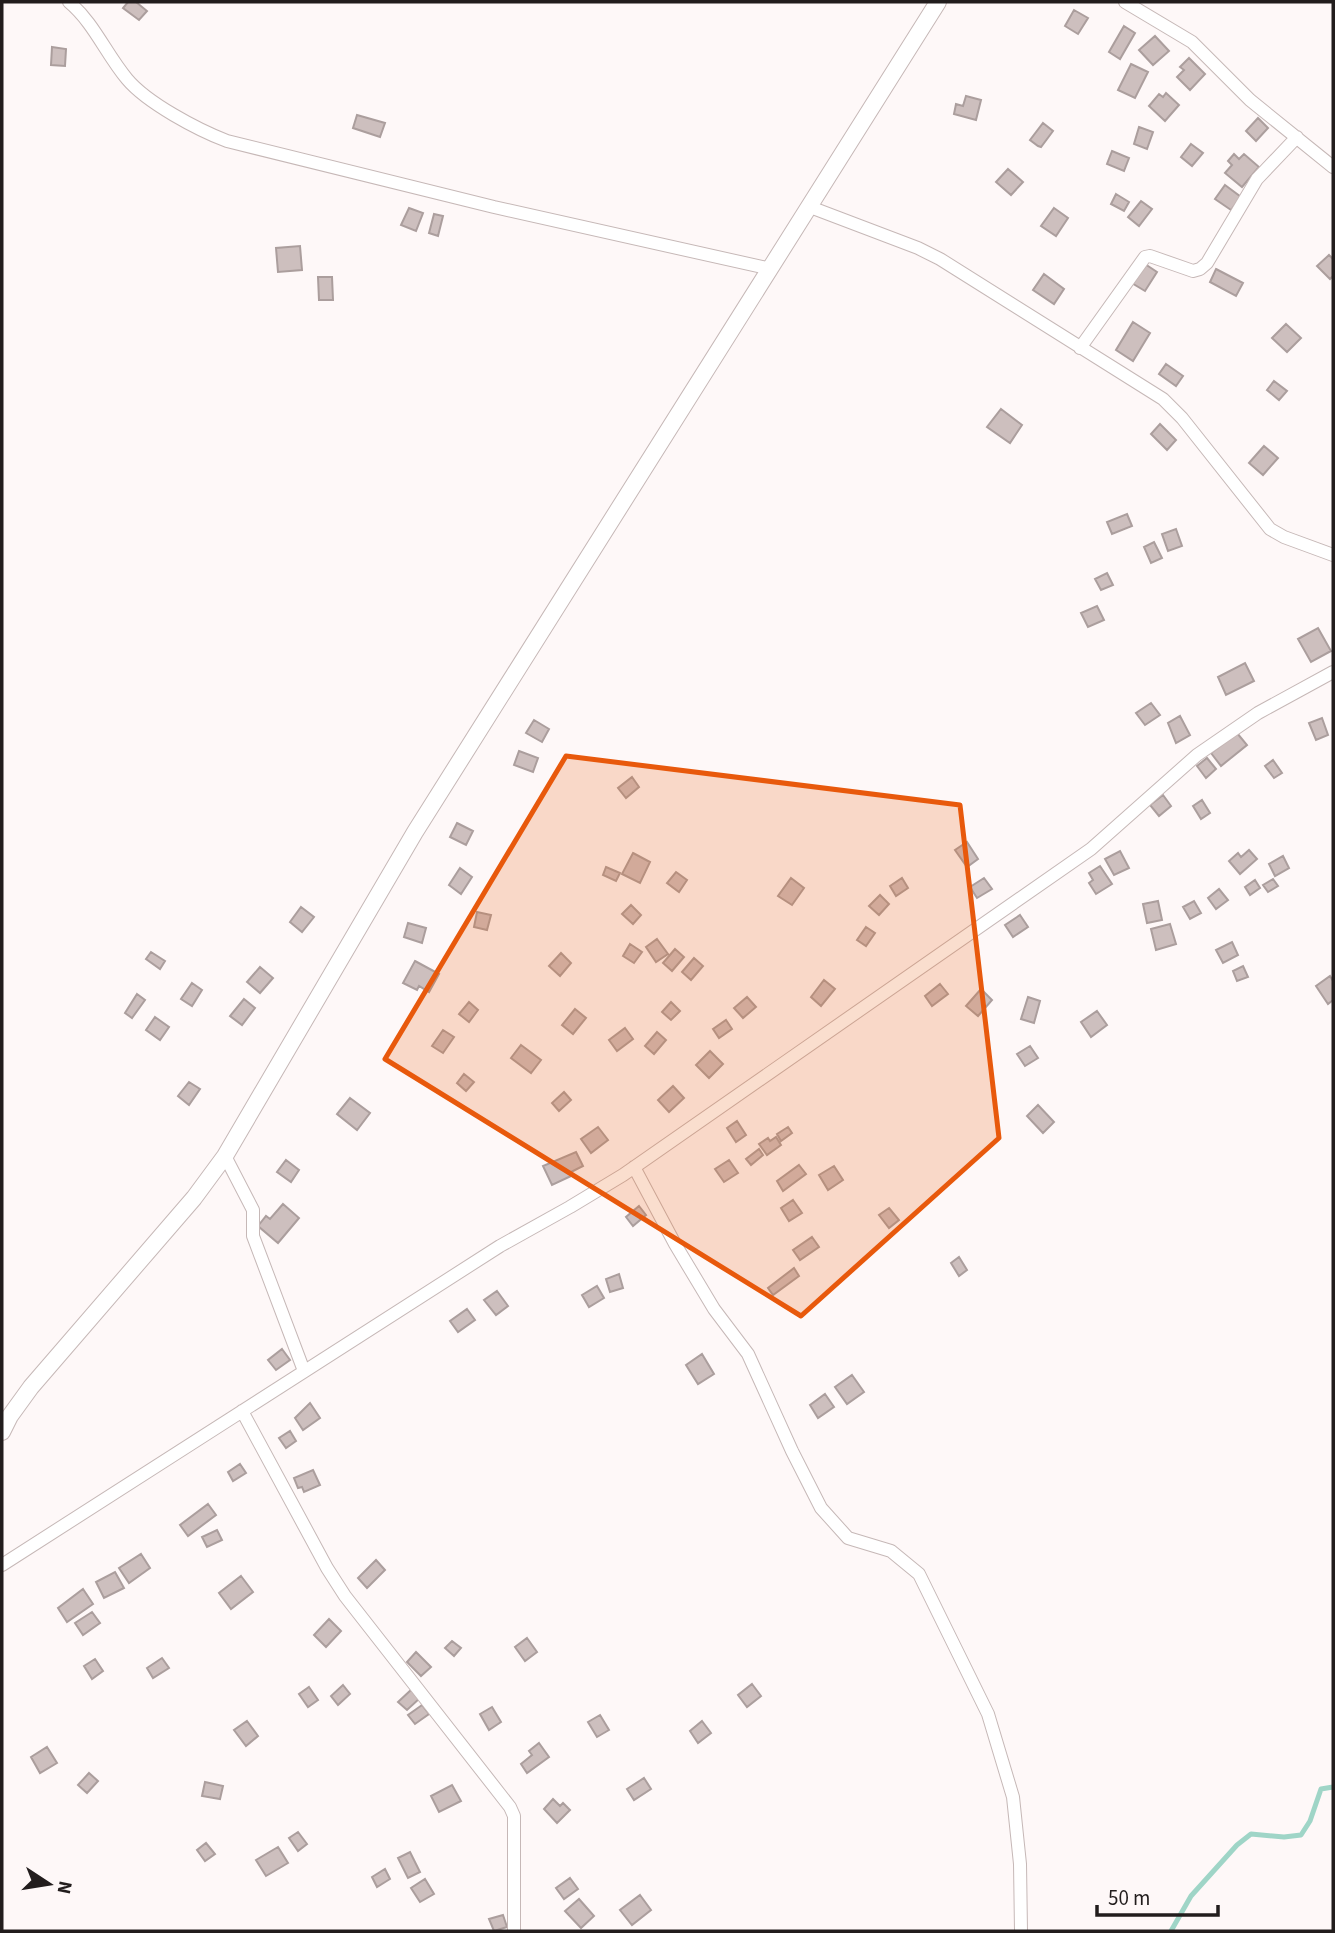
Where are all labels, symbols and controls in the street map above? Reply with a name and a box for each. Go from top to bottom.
north arrow [14,1849,84,1919]
scale bar [1097,1874,1218,1918]
text: N [50,1878,79,1896]
text: 50 m [1108,1883,1150,1913]

